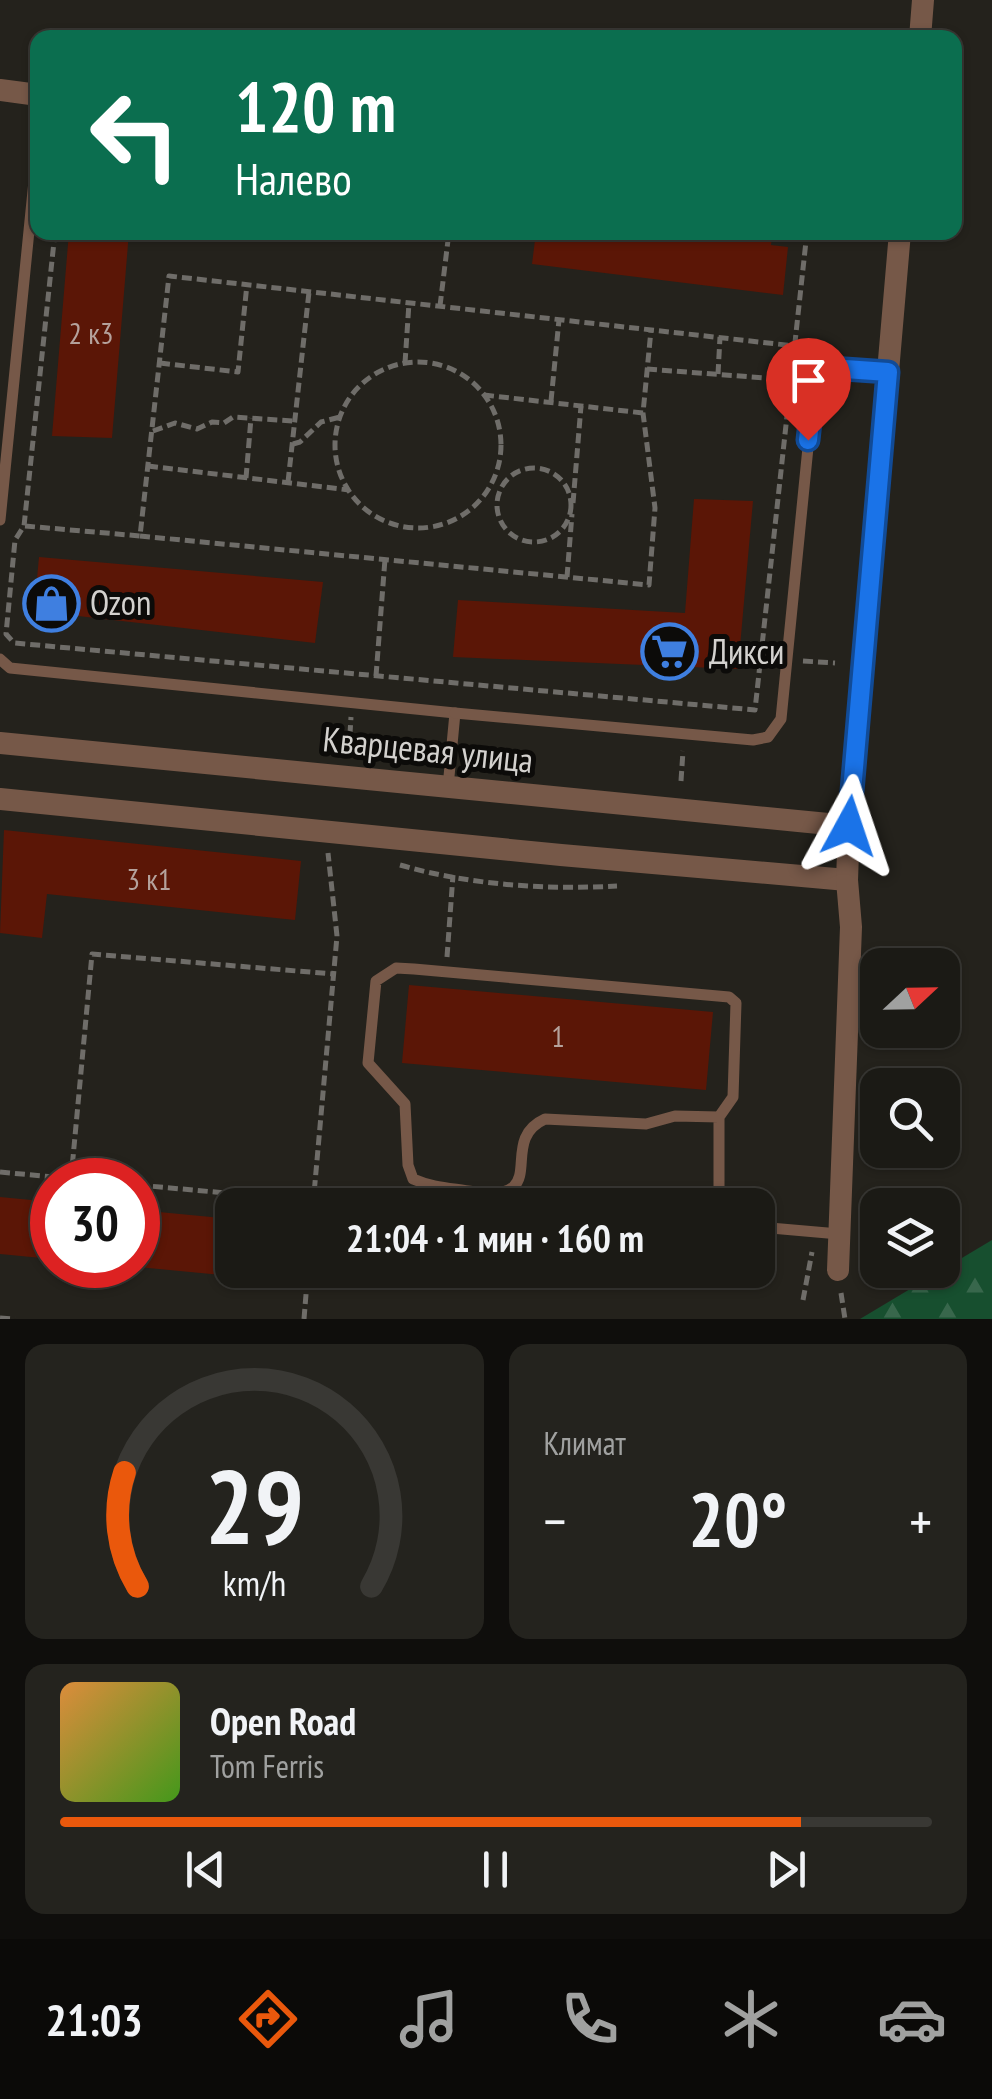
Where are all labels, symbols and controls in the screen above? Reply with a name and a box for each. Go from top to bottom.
text: 120 m [235,61,396,151]
icon: left [70,70,200,200]
text: Налево [235,149,352,207]
house number: 2 к3 [69,313,113,352]
pin [766,338,851,441]
icon: arrive [781,353,836,408]
shop icon: Ozon [21,573,81,633]
place label: Ozon [90,579,151,625]
supermarket icon: Дикси [640,622,700,682]
place label: Дикси [709,628,784,674]
street label: Кварцевая улица [321,715,536,783]
position arrow [797,774,901,878]
house number: 3 к1 [127,859,171,898]
north arrow [860,948,960,1048]
map controls [860,948,960,1288]
house number: 1 [551,1016,565,1055]
button: search [860,1068,960,1168]
speed limit sign: 30 [30,1158,160,1288]
button: layers [860,1188,960,1288]
text: 21:04 · 1 мин · 160 m [346,1213,644,1262]
text: Климат [544,1422,626,1464]
text: 29 [205,1438,304,1573]
text: 20° [688,1471,787,1568]
text: − [544,1485,566,1556]
text: + [909,1485,932,1556]
text: km/h [223,1560,286,1606]
text: Open Road [210,1696,356,1745]
text: Tom Ferris [210,1745,324,1787]
icon: previous [178,1842,233,1897]
icon: pause [468,1842,523,1897]
icon: next [759,1842,814,1897]
icon: directions [233,1984,303,2054]
icon: music [394,1984,464,2054]
icon: phone [555,1984,625,2054]
icon: climate [716,1984,786,2054]
icon: car [877,1984,947,2054]
text: 21:03 [45,1990,143,2048]

